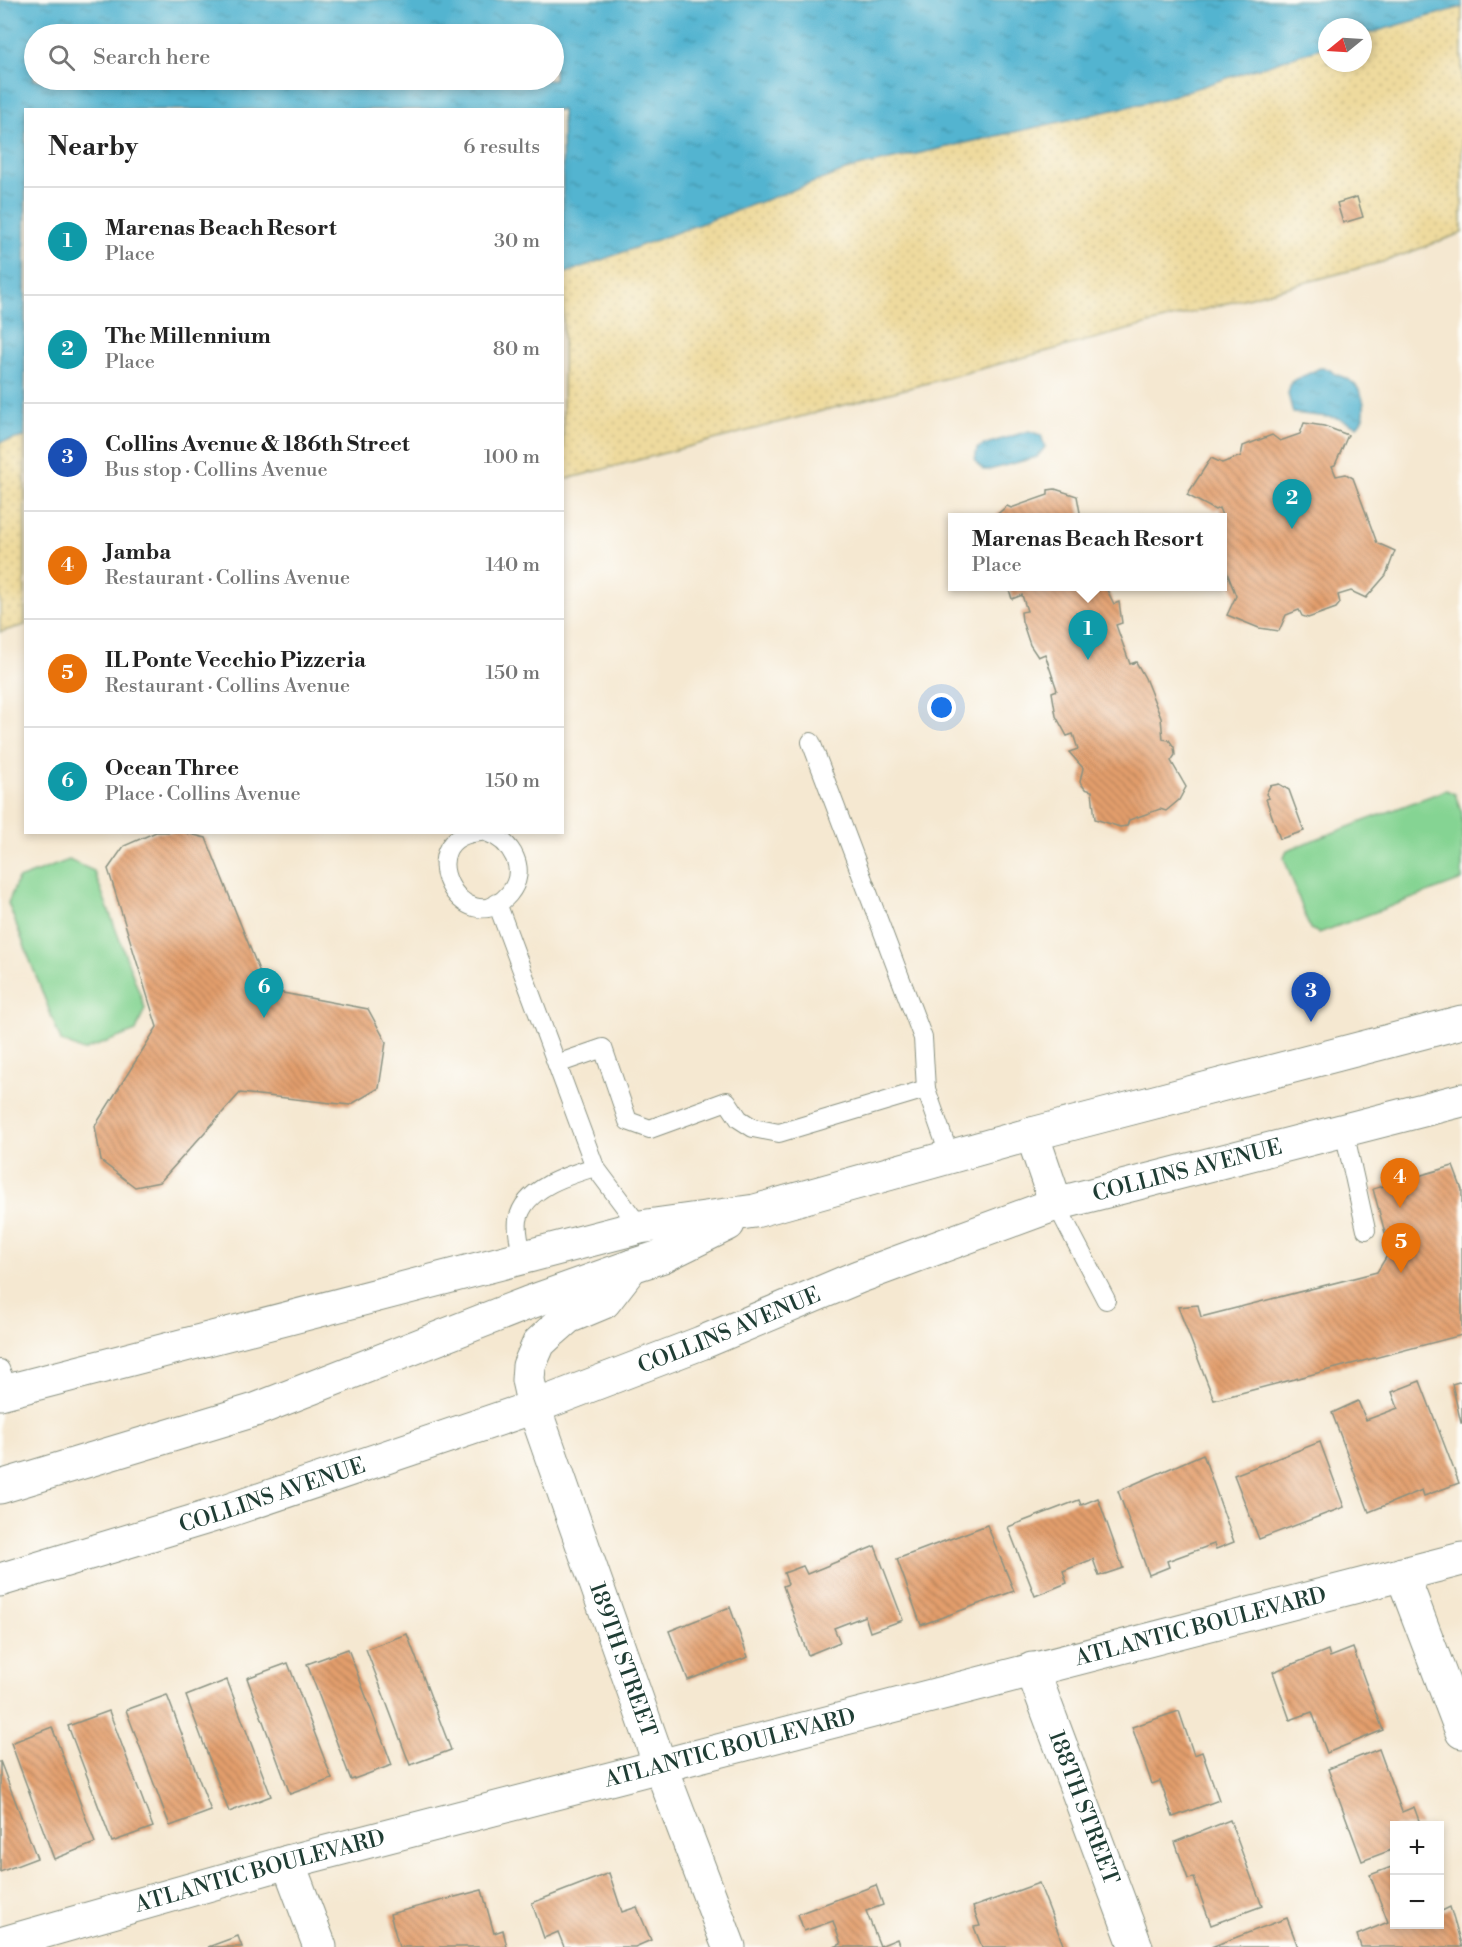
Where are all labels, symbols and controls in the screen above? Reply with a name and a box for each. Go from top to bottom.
north arrow [1318,18,1372,72]
search box [24,24,564,90]
icon: search [45,41,78,74]
text: Search here [93,44,210,71]
text: Nearby [48,131,138,163]
text: 6 results [463,135,540,160]
text: Marenas Beach Resort [105,215,337,242]
text: 1 [63,229,72,254]
text: 30 m [494,229,540,254]
text: Place [105,242,155,267]
text: The Millennium [105,323,271,350]
text: 2 [61,337,74,362]
text: 80 m [493,337,540,362]
text: Place [105,350,155,375]
text: Collins Avenue & 186th Street [105,431,410,458]
text: 3 [61,445,74,470]
text: 100 m [484,445,540,470]
text: Bus stop · Collins Avenue [105,458,328,483]
pin: 2 [1272,480,1312,529]
popup [948,513,1227,591]
text: Marenas Beach Resort [972,526,1203,553]
text: Jamba [105,539,171,566]
text: 4 [61,553,74,578]
text: 140 m [485,553,540,578]
text: Place [972,553,1022,578]
text: Restaurant · Collins Avenue [105,566,350,591]
pin: 1 [1068,610,1108,660]
text: IL Ponte Vecchio Pizzeria [105,647,366,674]
text: 5 [61,661,74,686]
text: 150 m [485,661,540,686]
text: Restaurant · Collins Avenue [105,674,350,699]
your location [927,693,956,722]
text: Ocean Three [105,755,239,782]
text: 6 [61,769,74,794]
text: 150 m [485,769,540,794]
text: Place · Collins Avenue [105,782,301,807]
pin: 6 [244,968,284,1018]
pin: 3 [1292,972,1330,1022]
street label: COLLINS AVENUE [1090,1133,1285,1208]
pin: 4 [1380,1158,1420,1208]
pin: 5 [1382,1224,1420,1273]
street label: COLLINS AVENUE [634,1281,824,1379]
street label: COLLINS AVENUE [176,1452,369,1539]
street label: 189TH STREET [583,1579,663,1741]
street label: ATLANTIC BOULEVARD [1071,1581,1329,1672]
street label: ATLANTIC BOULEVARD [601,1703,859,1794]
street label: 188TH STREET [1043,1727,1125,1888]
map controls [1390,1821,1444,1929]
button: + [1390,1821,1444,1875]
street label: ATLANTIC BOULEVARD [131,1824,388,1919]
button: − [1390,1875,1444,1929]

